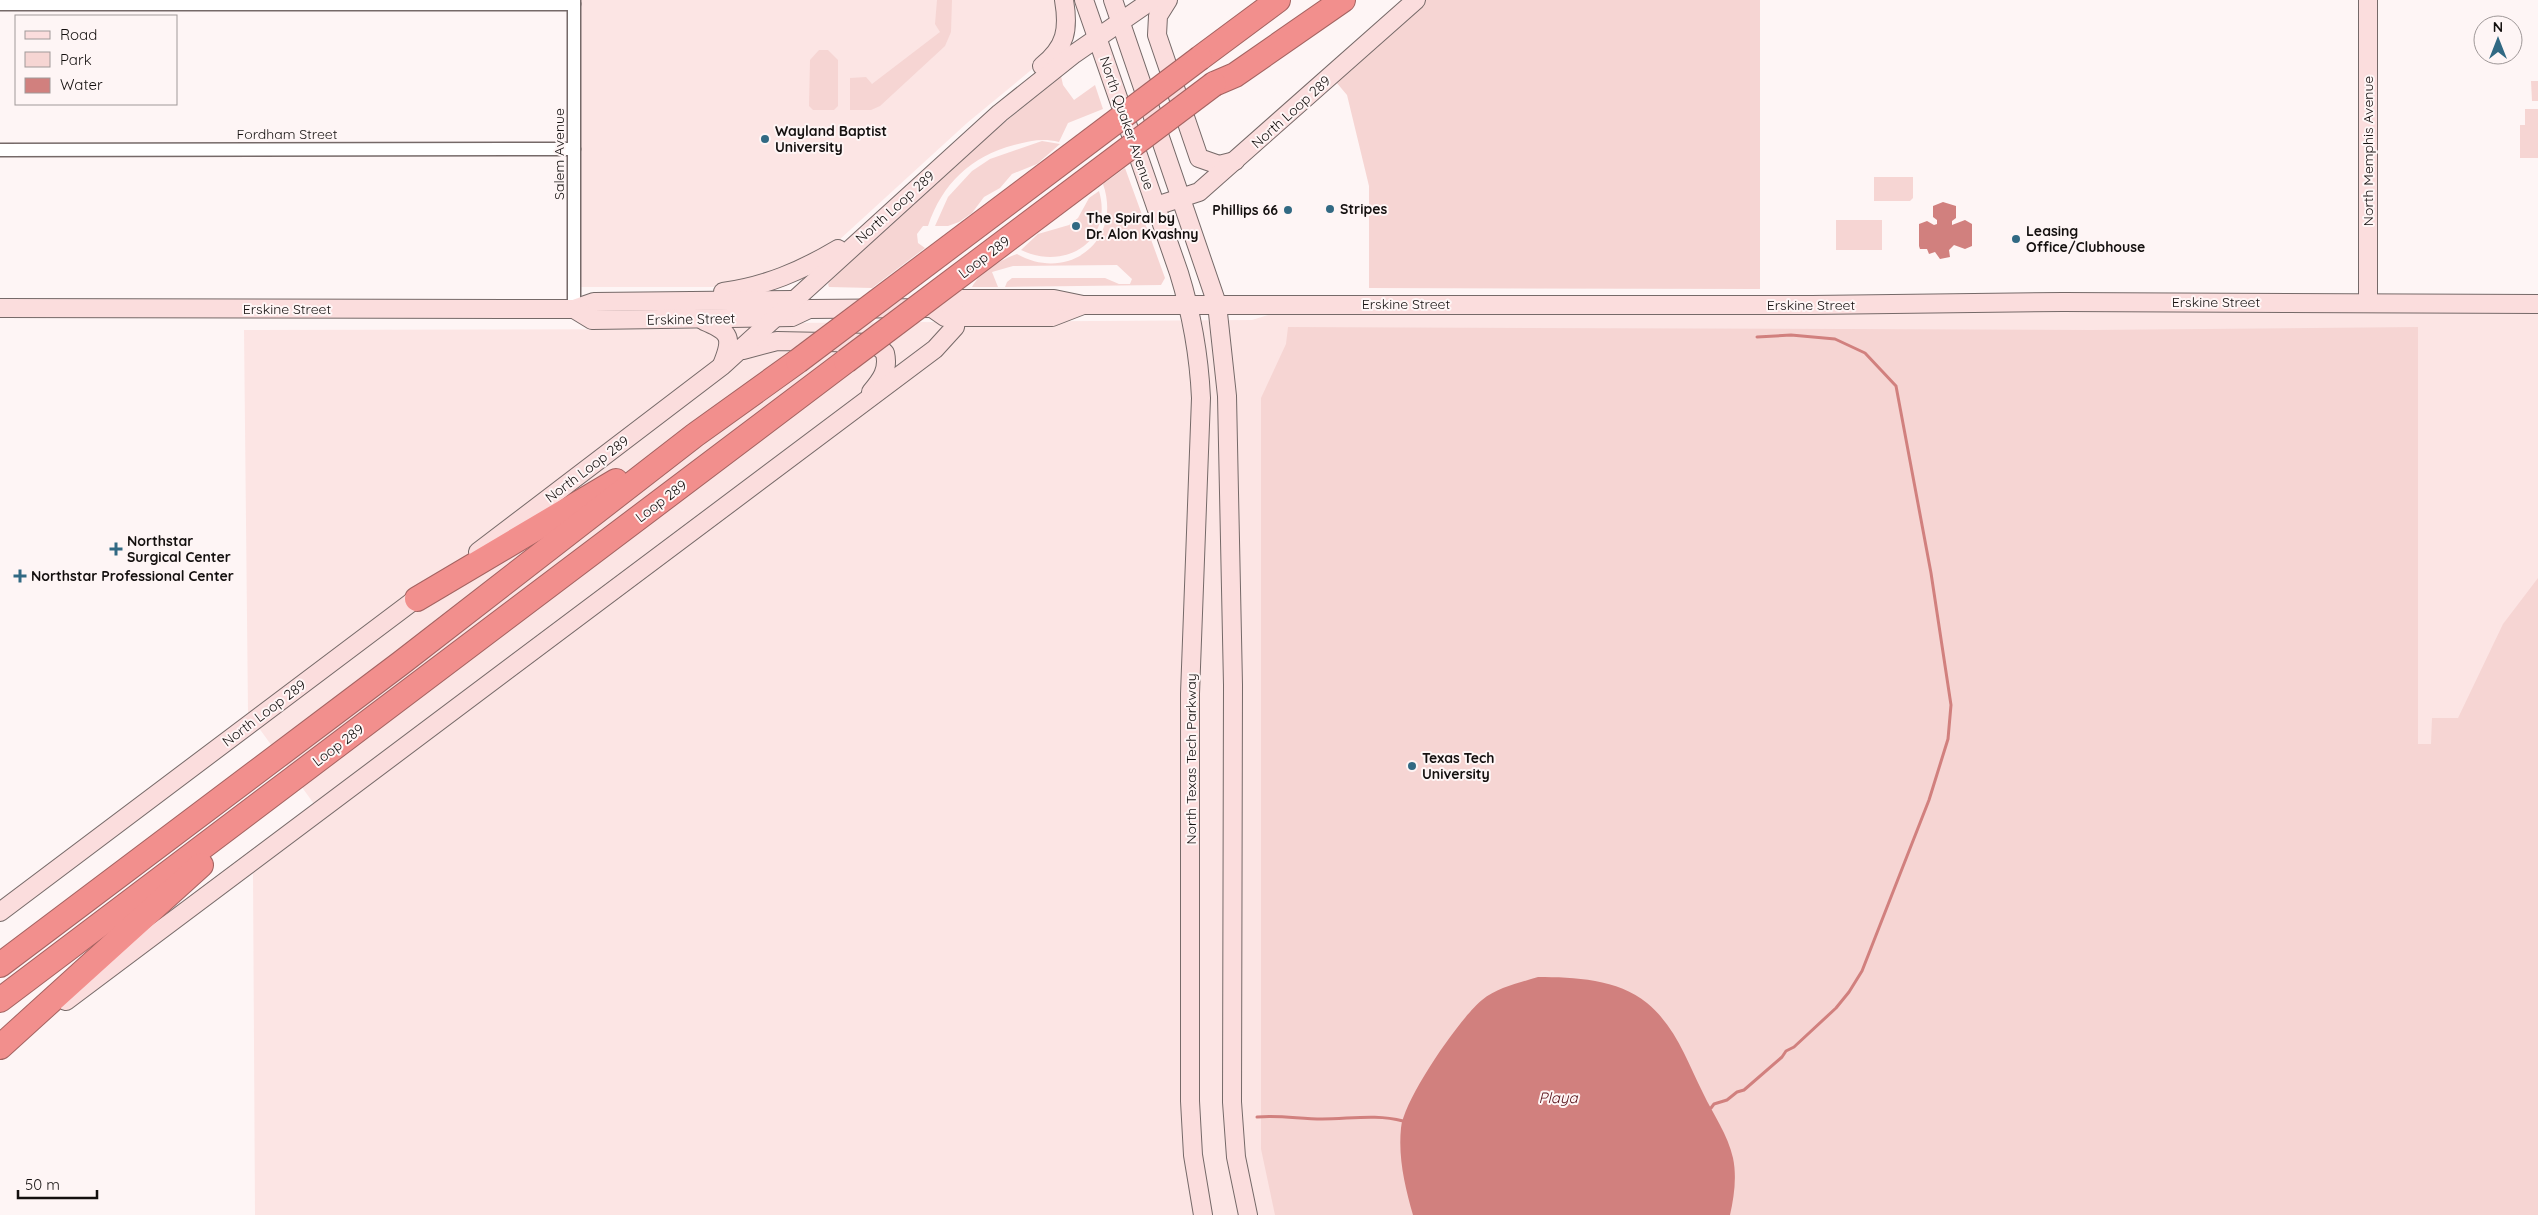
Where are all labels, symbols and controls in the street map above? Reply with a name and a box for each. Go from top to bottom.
legend [15,15,178,105]
north arrow [2473,15,2523,65]
text: N [2493,18,2503,36]
text: Road [60,25,97,44]
text: Park [60,50,92,69]
street label: North Quaker Avenue [1096,54,1158,192]
street label: North Loop 289 [1248,72,1334,152]
text: Water [60,75,103,94]
street label: North Memphis Avenue [2359,76,2377,226]
street label: Salem Avenue [550,108,568,200]
place label: Wayland Baptist University [775,122,887,156]
street label: Fordham Street [236,125,338,143]
marker: Wayland Baptist University [759,133,771,145]
street label: North Loop 289 [852,167,938,247]
place label: Stripes [1340,200,1388,218]
place label: Phillips 66 [1212,201,1278,219]
marker: Stripes [1324,203,1336,215]
marker: Phillips 66 [1282,204,1294,216]
place label: The Spiral by Dr. Alon Kvashny [1086,209,1199,243]
marker: The Spiral by Dr. Alon Kvashny [1070,220,1082,232]
place label: Leasing Office/Clubhouse [2026,222,2145,256]
street label: Loop 289 [955,232,1013,282]
marker: Leasing Office/Clubhouse [2010,233,2022,245]
street label: Erskine Street [2172,293,2260,311]
street label: Erskine Street [1362,295,1450,313]
street label: Erskine Street [1767,296,1855,314]
street label: Erskine Street [243,300,331,318]
street label: Erskine Street [647,309,736,329]
street label: North Loop 289 [542,432,633,506]
street label: Loop 289 [632,476,690,526]
place label: Northstar Surgical Center [127,532,231,566]
marker: Northstar Surgical Center [109,542,123,556]
place label: Northstar Professional Center [31,567,234,585]
marker: Northstar Professional Center [13,569,27,583]
street label: North Texas Tech Parkway [1182,673,1200,845]
street label: North Loop 289 [219,676,310,750]
street label: Loop 289 [309,720,367,770]
place label: Texas Tech University [1422,749,1494,783]
marker: Texas Tech University [1406,760,1418,772]
water label: Playa [1538,1088,1578,1107]
scale bar [18,1168,96,1200]
text: 50 m [25,1175,60,1194]

